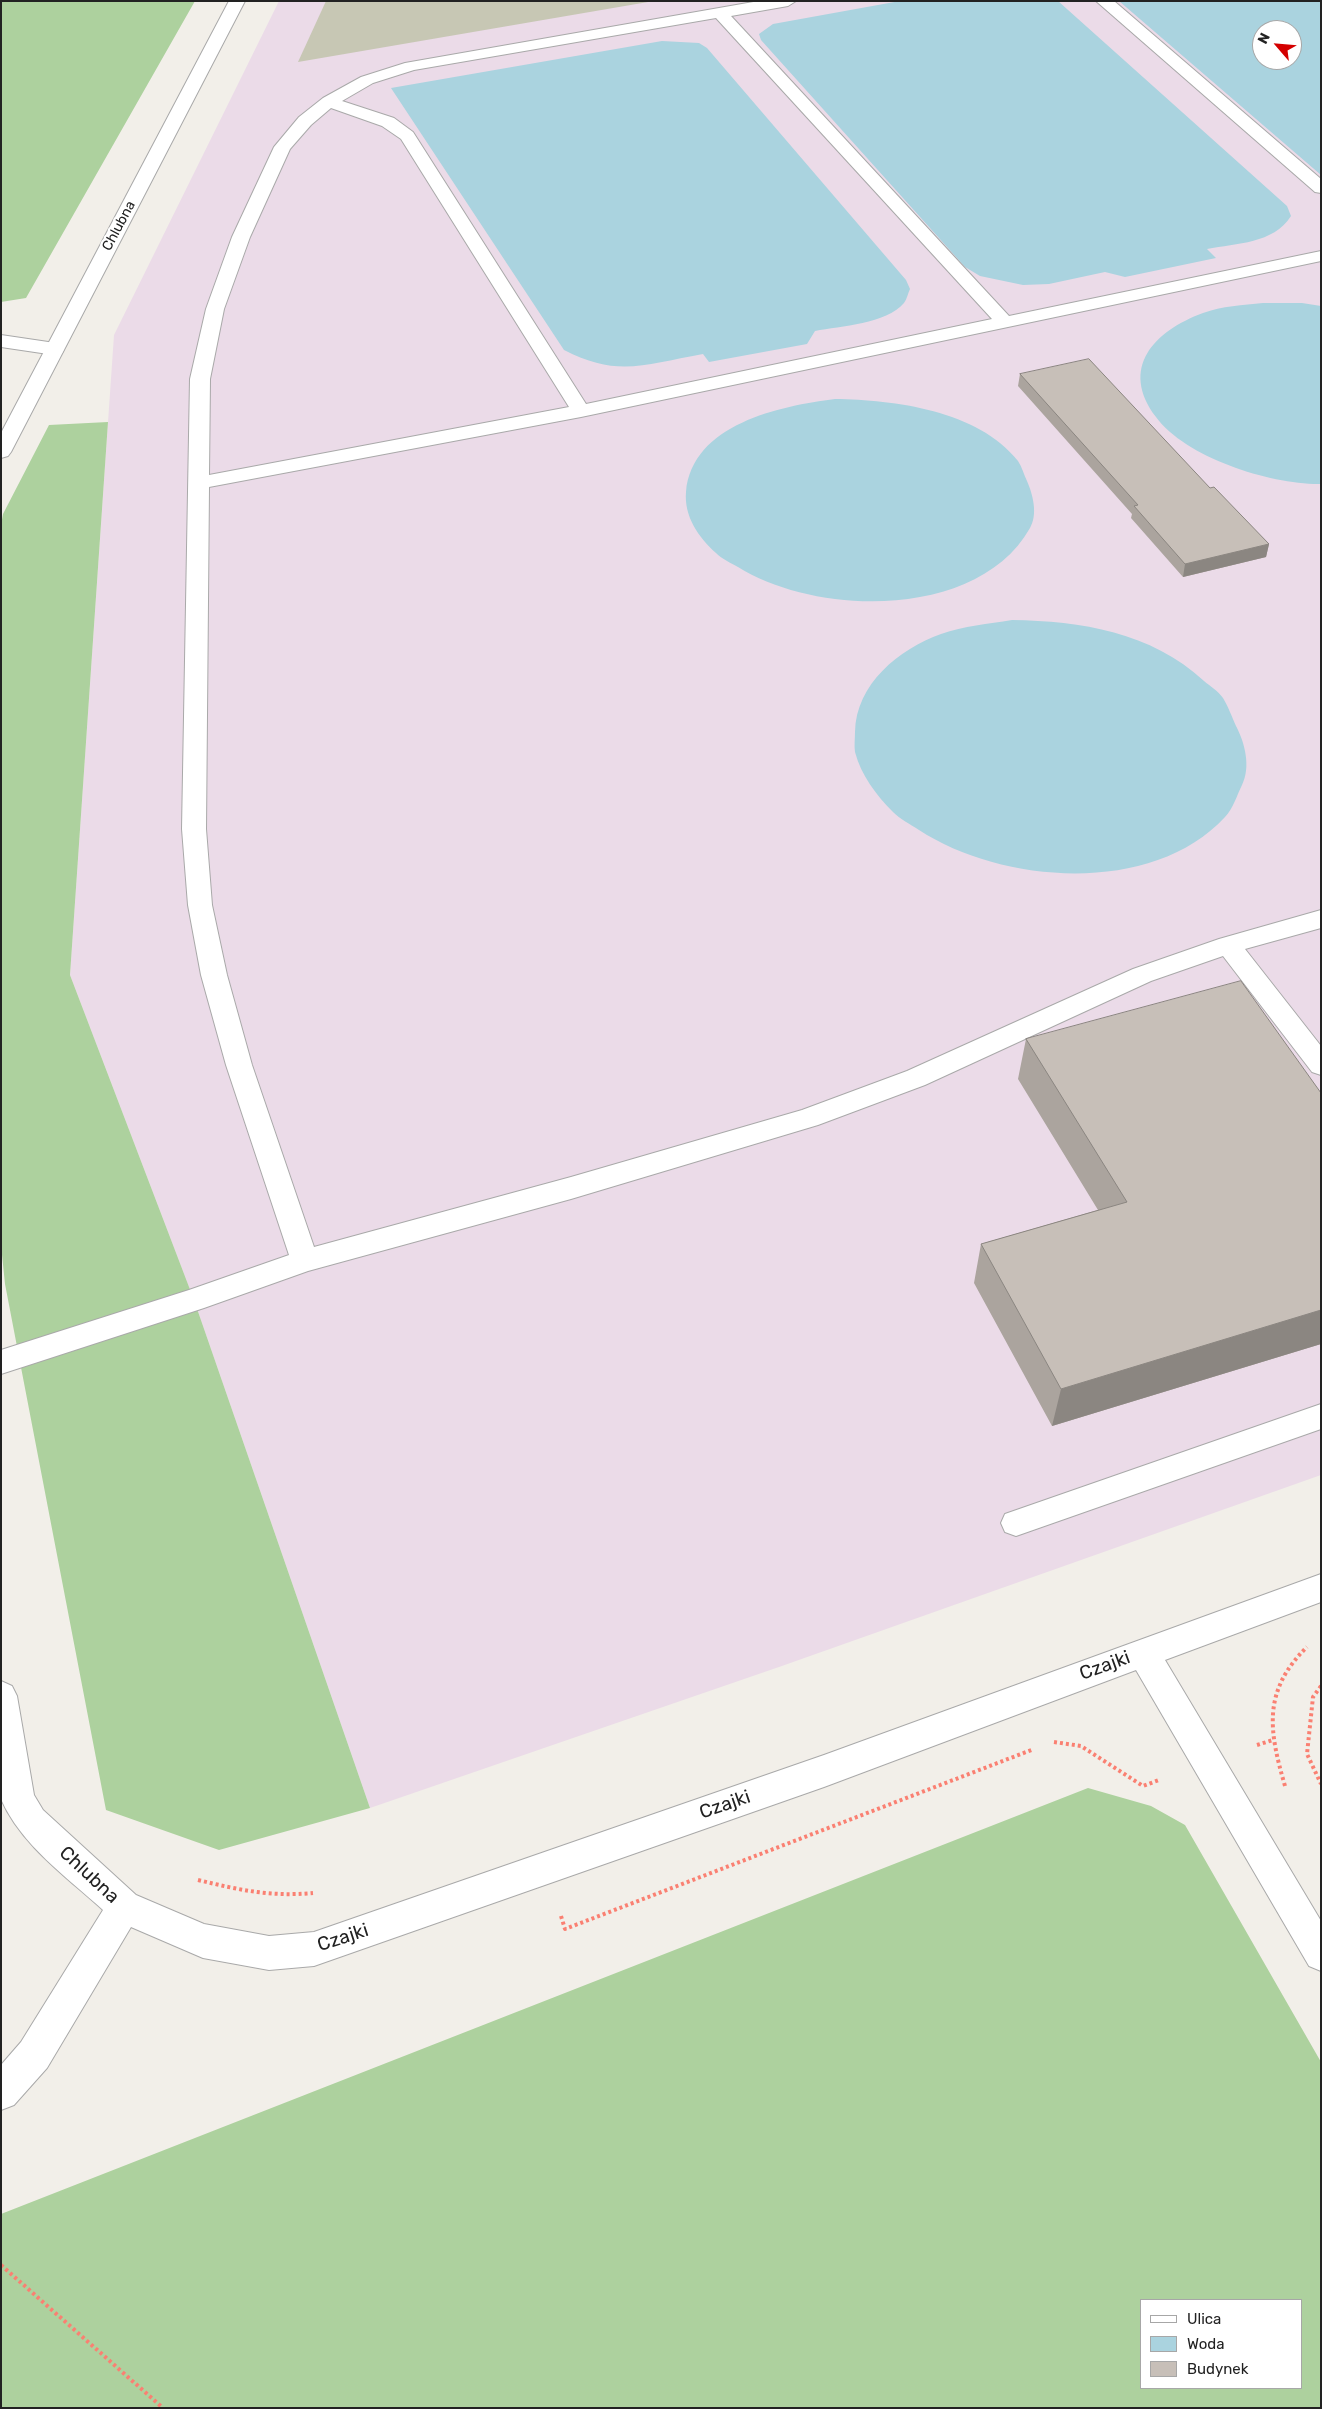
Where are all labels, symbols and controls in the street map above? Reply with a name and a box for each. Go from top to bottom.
north arrow [1252,20,1302,70]
text: N [1254,30,1274,47]
street label: Chlubna [99,198,139,254]
street label: Czajki [1077,1646,1133,1686]
street label: Czajki [697,1786,753,1824]
street label: Chlubna [54,1842,124,1908]
street label: Czajki [315,1919,371,1957]
legend [1140,2299,1302,2389]
text: Ulica [1187,2310,1221,2328]
text: Woda [1187,2335,1225,2353]
text: Budynek [1187,2360,1249,2378]

